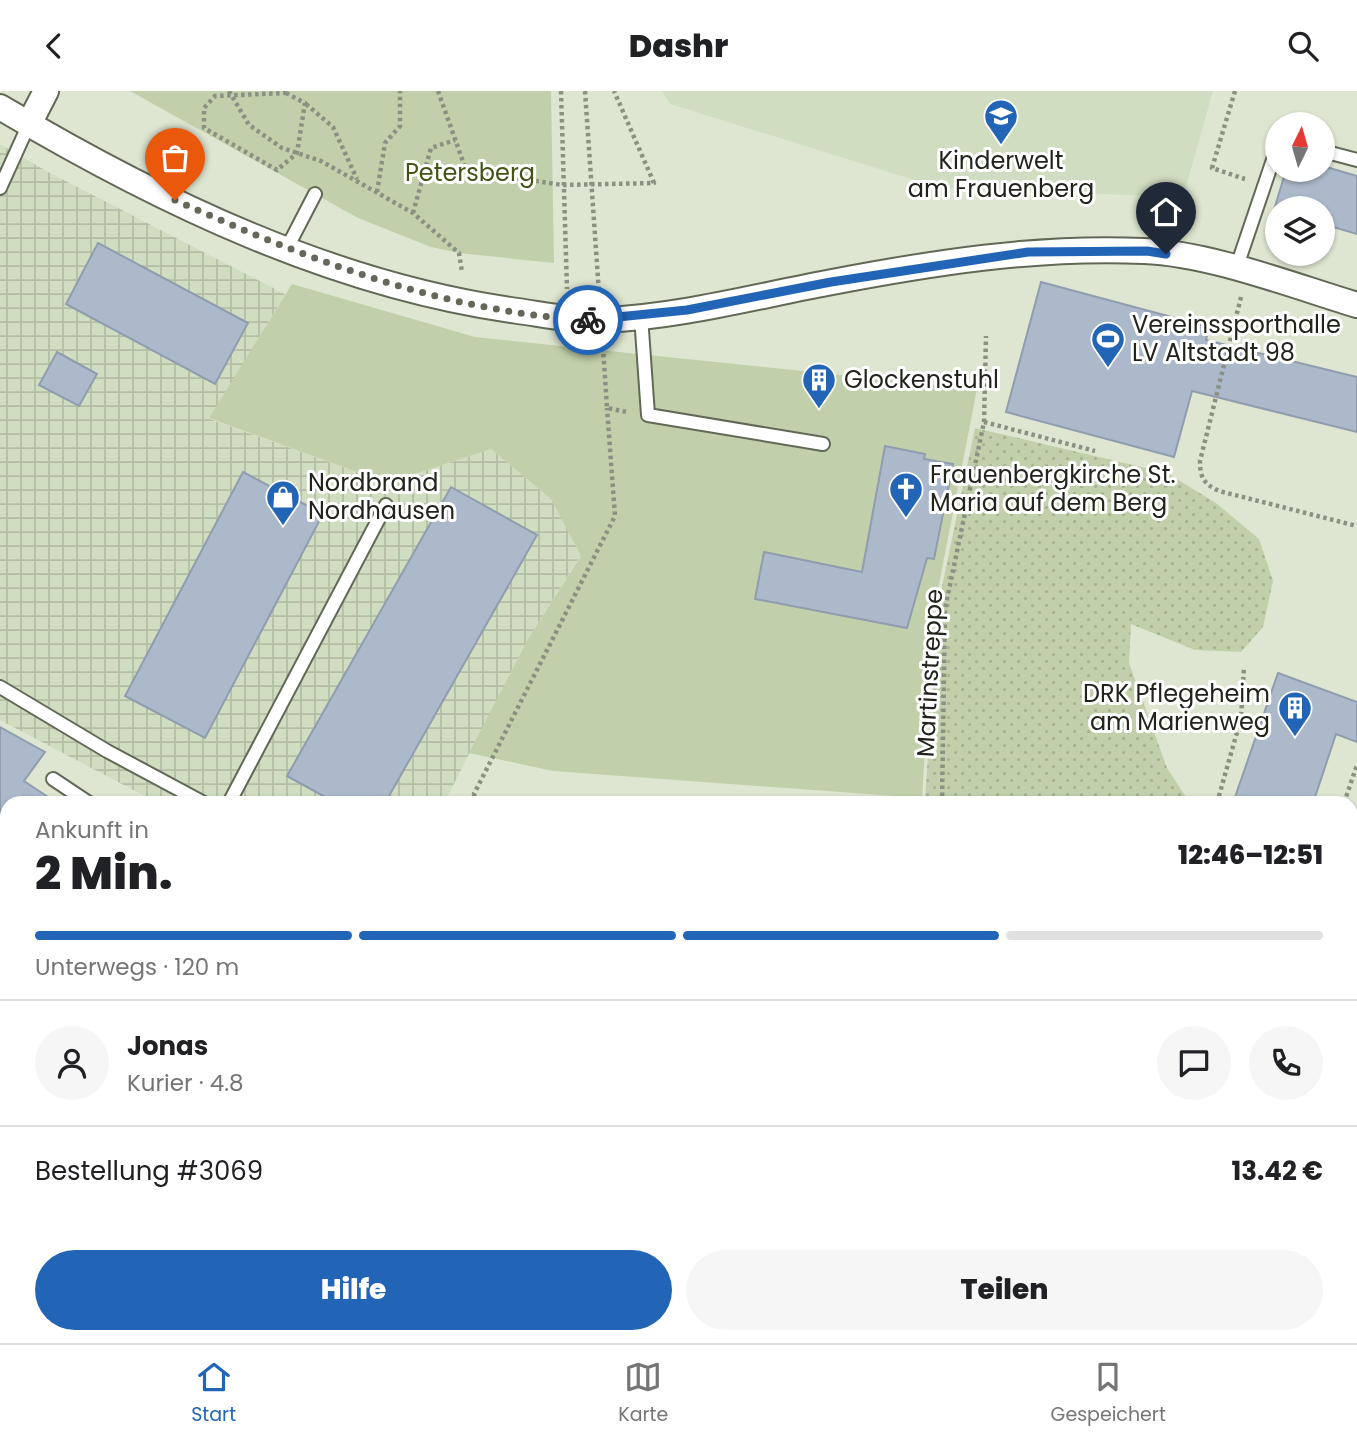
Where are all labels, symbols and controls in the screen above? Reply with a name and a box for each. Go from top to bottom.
text: Dashr [629,23,728,68]
icon: back [35,27,73,65]
icon: search [1284,27,1322,65]
school or university icon: Kinderwelt am Frauenberg [982,97,1020,146]
north arrow [1265,112,1335,182]
map controls [1265,112,1335,266]
pin [145,128,205,200]
icon: bag [156,139,194,177]
place label: Kinderwelt am Frauenberg [908,144,1094,205]
park label: Petersberg [405,156,535,189]
pin [1136,182,1196,254]
icon: home [1147,193,1185,231]
button: layers [1265,196,1335,266]
courier [553,285,623,355]
icon: bike [569,301,607,339]
place label: Vereinssporthalle LV Altstadt 98 [1132,308,1341,369]
sports icon: Vereinssporthalle LV Altstadt 98 [1089,320,1127,369]
building icon: Glockenstuhl [800,361,838,410]
place label: Glockenstuhl [844,363,999,396]
place label: Frauenbergkirche St. Maria auf dem Berg [930,458,1175,519]
place label: Nordbrand Nordhausen [308,466,455,527]
church icon: Frauenbergkirche St. Maria auf dem Berg [887,470,925,519]
shop icon: Nordbrand Nordhausen [264,478,302,527]
street label: Martinstreppe [909,588,950,758]
place label: DRK Pflegeheim am Marienweg [1083,677,1270,738]
building icon: DRK Pflegeheim am Marienweg [1276,689,1314,738]
text: Ankunft in [35,814,149,846]
text: 12:46–12:51 [1178,837,1323,873]
text: 2 Min. [35,841,173,905]
text: Unterwegs · 120 m [35,951,239,983]
button: person [35,1026,109,1100]
button: chat [1157,1026,1231,1100]
button: phone [1249,1026,1323,1100]
text: Jonas [127,1028,208,1064]
text: Kurier · 4.8 [127,1067,244,1099]
text: Bestellung #3069 [35,1153,263,1189]
text: 13.42 € [1232,1153,1323,1189]
button: Hilfe [35,1250,672,1330]
button: Teilen [686,1250,1323,1330]
tab: Start [191,1358,236,1429]
tab: Karte [618,1358,668,1429]
tab: Gespeichert [1051,1358,1166,1429]

